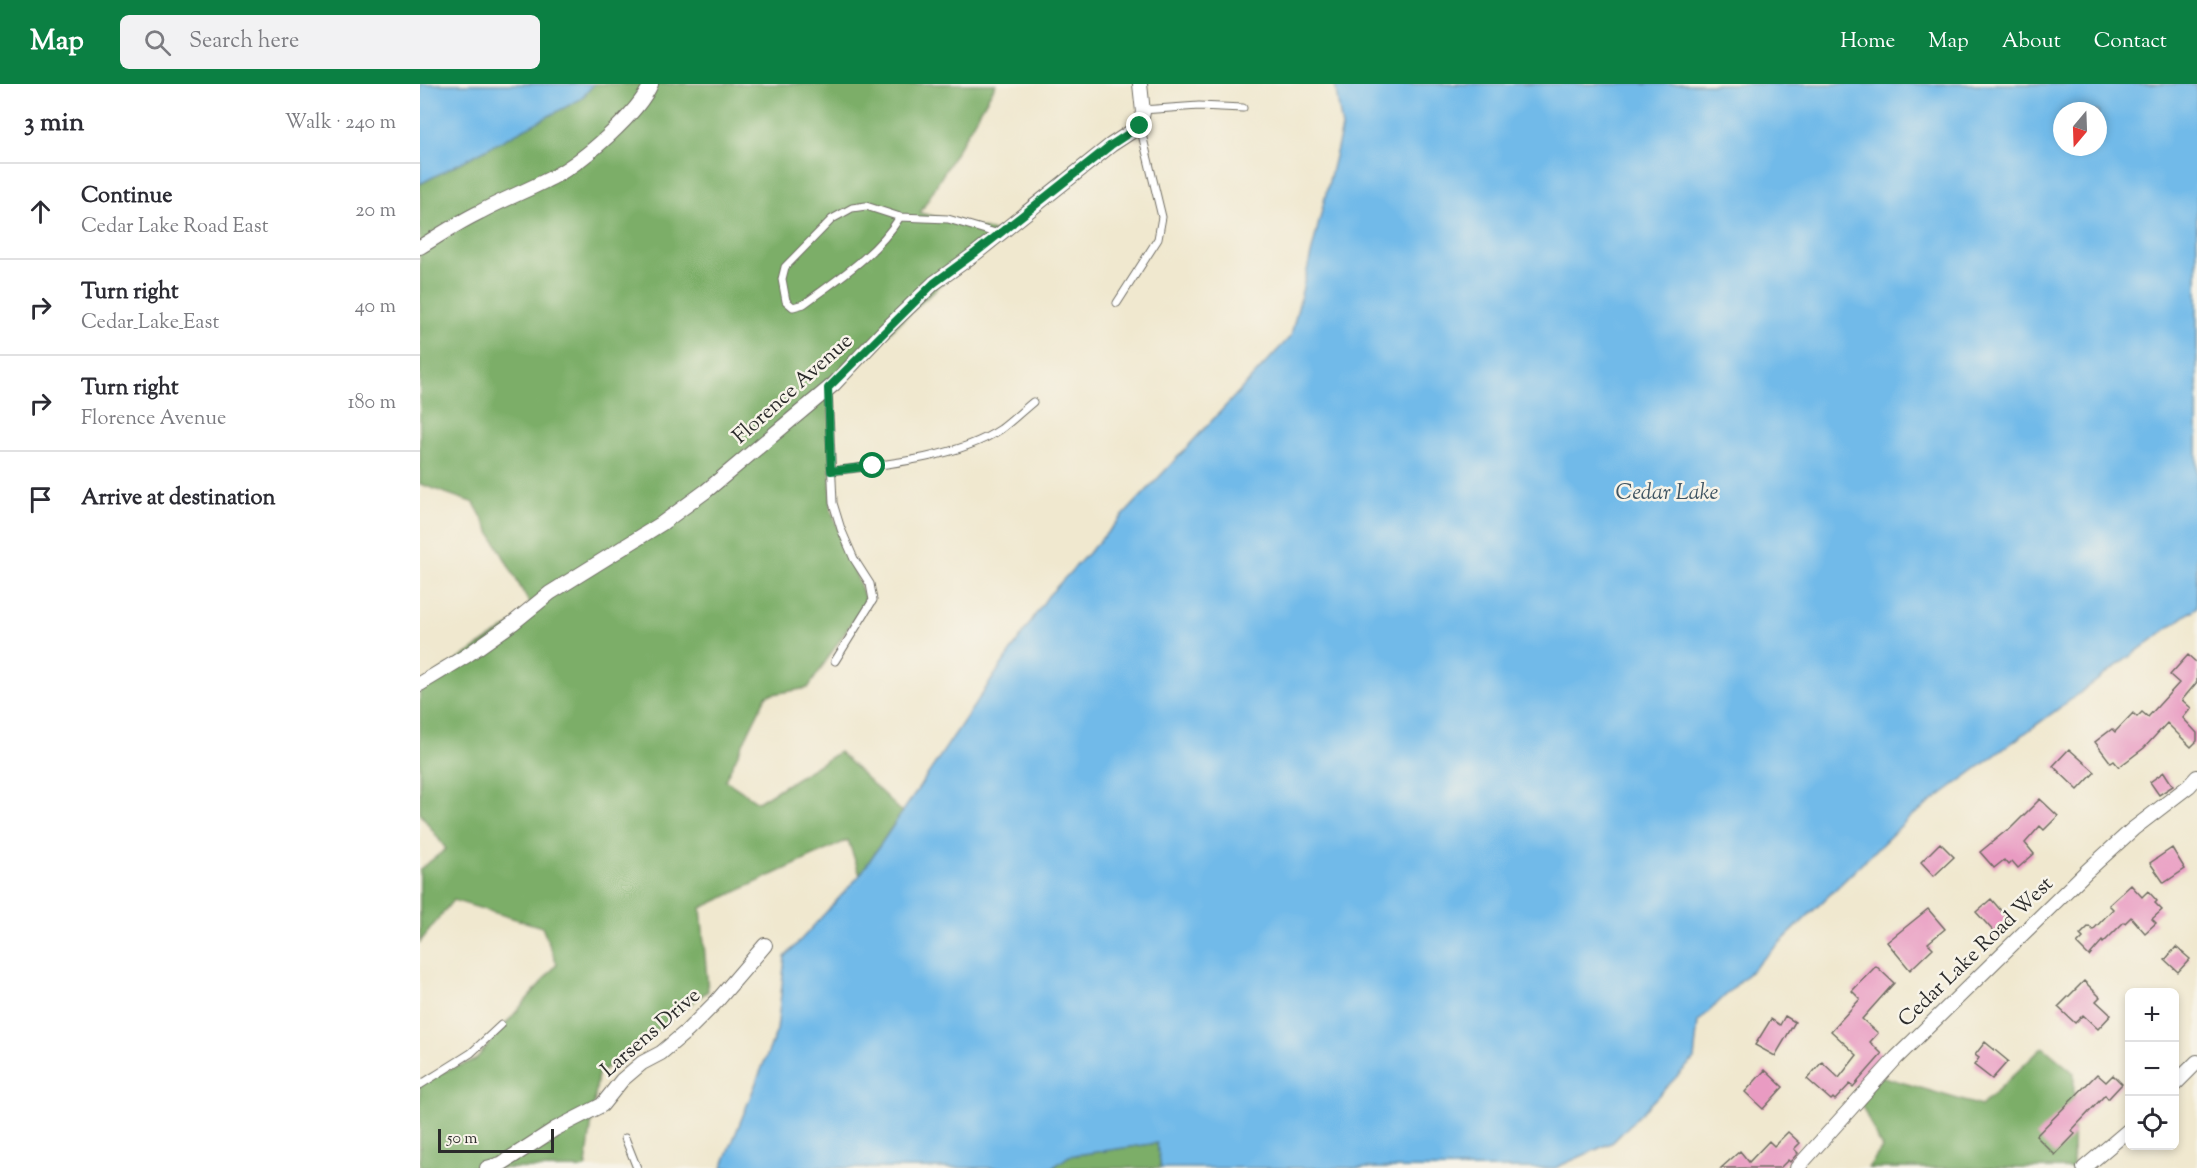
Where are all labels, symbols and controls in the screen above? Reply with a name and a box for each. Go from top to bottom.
search box [120,15,540,69]
text: Map [30,22,84,62]
icon: search [141,26,174,59]
text: Search here [189,26,299,58]
text: Home [1840,27,1895,57]
text: Map [1928,27,1969,57]
text: About [2002,27,2061,57]
text: Contact [2094,27,2167,57]
north arrow [2053,102,2107,156]
text: 3 min [24,105,84,142]
text: Walk · 240 m [285,109,396,138]
route end [1126,112,1152,138]
text: Continue [81,181,172,213]
icon: ahead [24,195,57,228]
text: 20 m [355,197,396,226]
text: Cedar Lake Road East [81,213,268,242]
text: Turn right [81,277,178,309]
icon: right [24,291,57,324]
text: 40 m [355,293,396,322]
text: Cedar_Lake_East [81,309,219,338]
street label: Florence Avenue [727,327,860,452]
text: Turn right [81,373,178,405]
icon: right [24,387,57,420]
text: 180 m [348,389,396,418]
text: Florence Avenue [81,405,226,434]
route start [859,452,885,478]
water label: Cedar Lake [1616,478,1719,510]
icon: arrive [24,483,57,516]
text: Arrive at destination [81,483,276,515]
street label: Cedar Lake Road West [1892,870,2061,1035]
street label: Larsens Drive [595,982,708,1085]
map controls [2125,988,2179,1150]
button: + [2125,988,2179,1042]
button: − [2125,1042,2179,1096]
button: locate [2125,1096,2179,1150]
scale bar [438,1126,554,1154]
text: 50 m [447,1128,478,1151]

